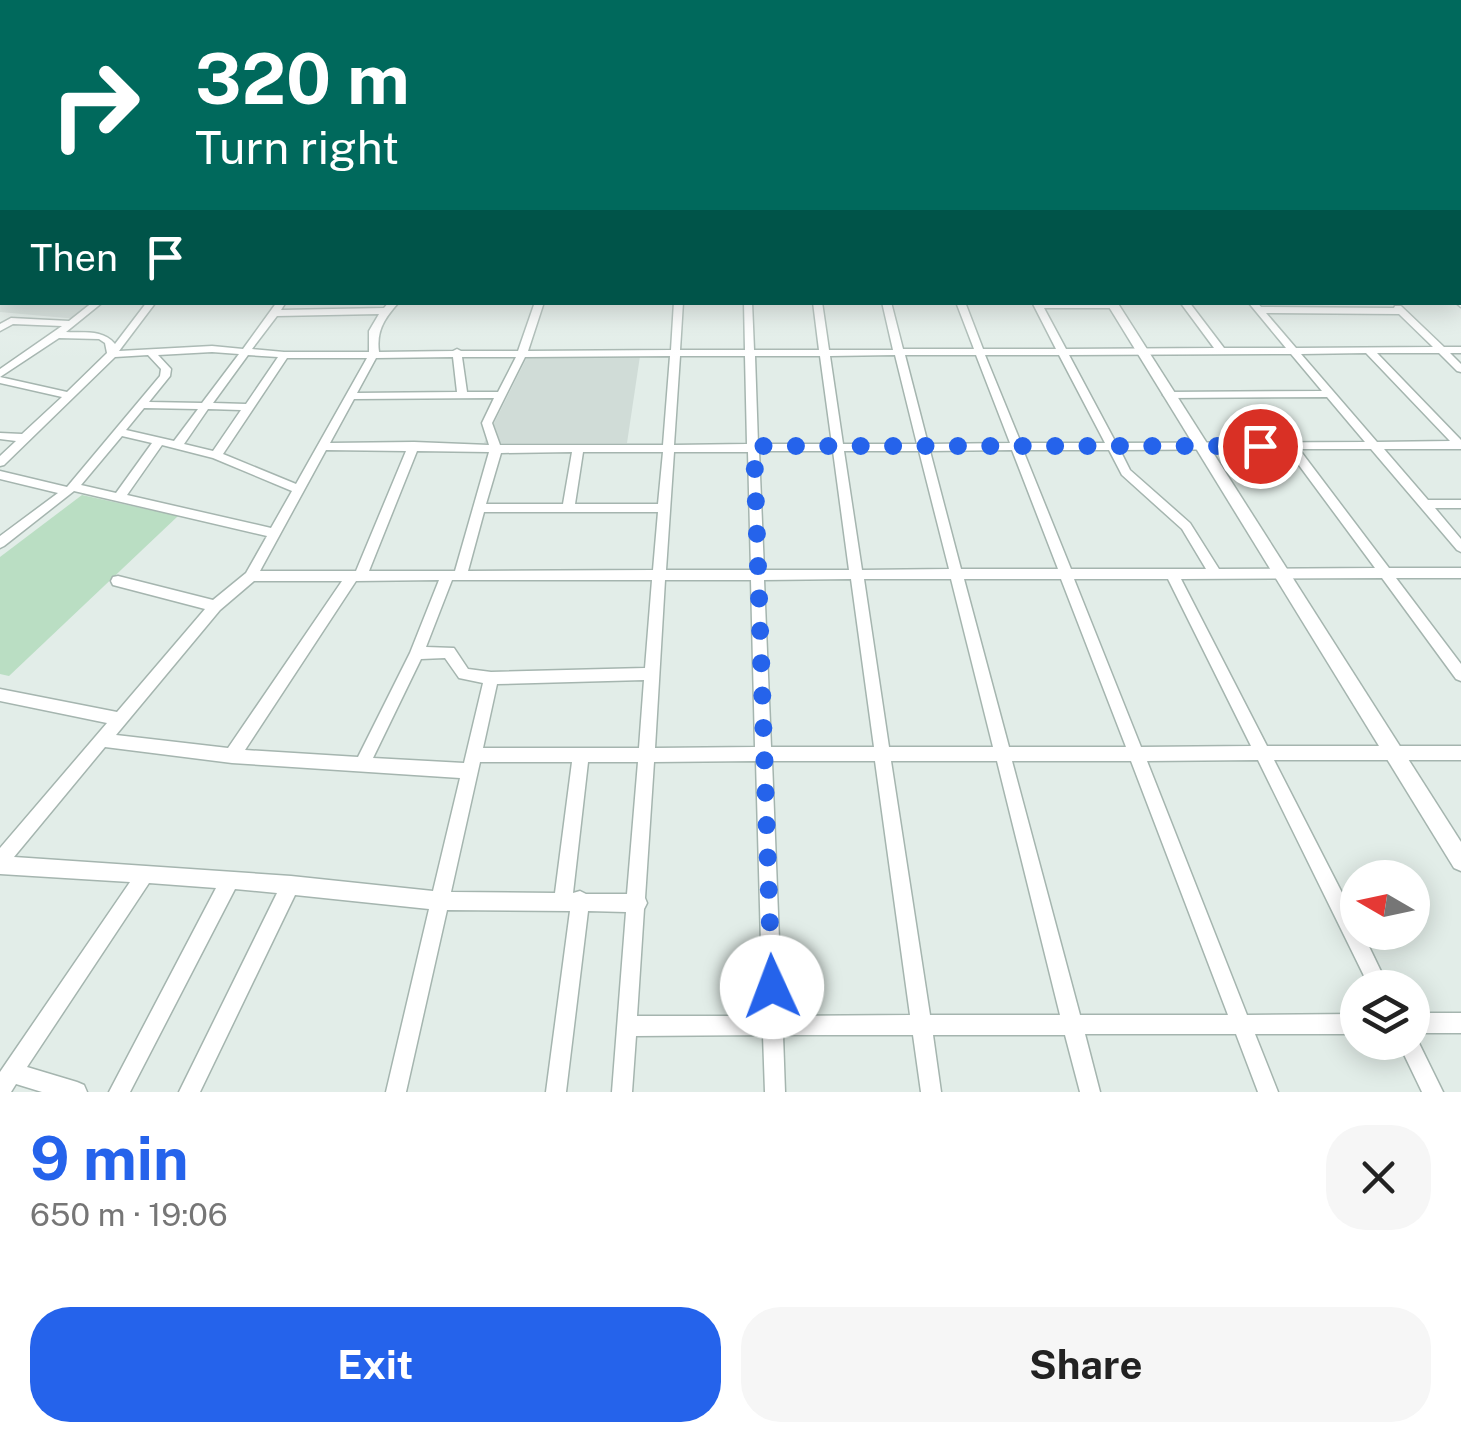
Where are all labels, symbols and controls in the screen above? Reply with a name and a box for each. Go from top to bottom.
text: 320 m [195,37,410,120]
icon: right [30,40,160,170]
text: Turn right [195,121,399,174]
icon: arrive [138,230,193,285]
text: Then [30,235,118,280]
pin [1218,404,1303,489]
icon: arrive [1233,419,1288,474]
north arrow [1340,860,1430,950]
map controls [1340,860,1430,1060]
position arrow [720,935,824,1039]
button: layers [1340,970,1430,1060]
text: 9 min [30,1123,189,1194]
button: close [1326,1125,1431,1230]
text: 650 m · 19:06 [30,1196,228,1233]
button: Exit [30,1307,721,1422]
button: Share [741,1307,1431,1422]

